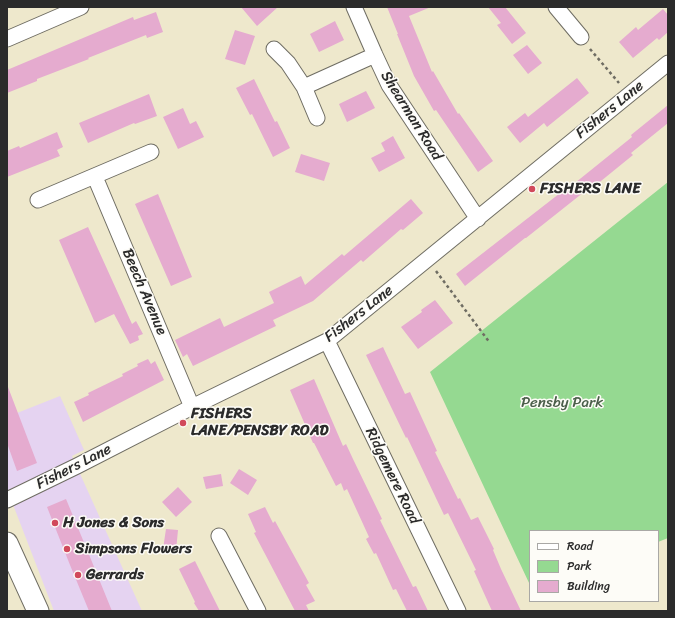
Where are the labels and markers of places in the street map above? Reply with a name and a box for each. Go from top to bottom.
place label: FISHERS LANE [540,180,641,198]
marker: FISHERS LANE [527,184,537,194]
place label: FISHERS LANE/PENSBY ROAD [191,405,329,440]
marker: FISHERS LANE/PENSBY ROAD [178,418,188,428]
place label: H Jones & Sons [63,514,164,532]
marker: H Jones & Sons [50,518,60,528]
place label: Simpsons Flowers [75,540,192,558]
marker: Simpsons Flowers [62,544,72,554]
place label: Gerrards [86,566,144,584]
marker: Gerrards [73,570,83,580]

